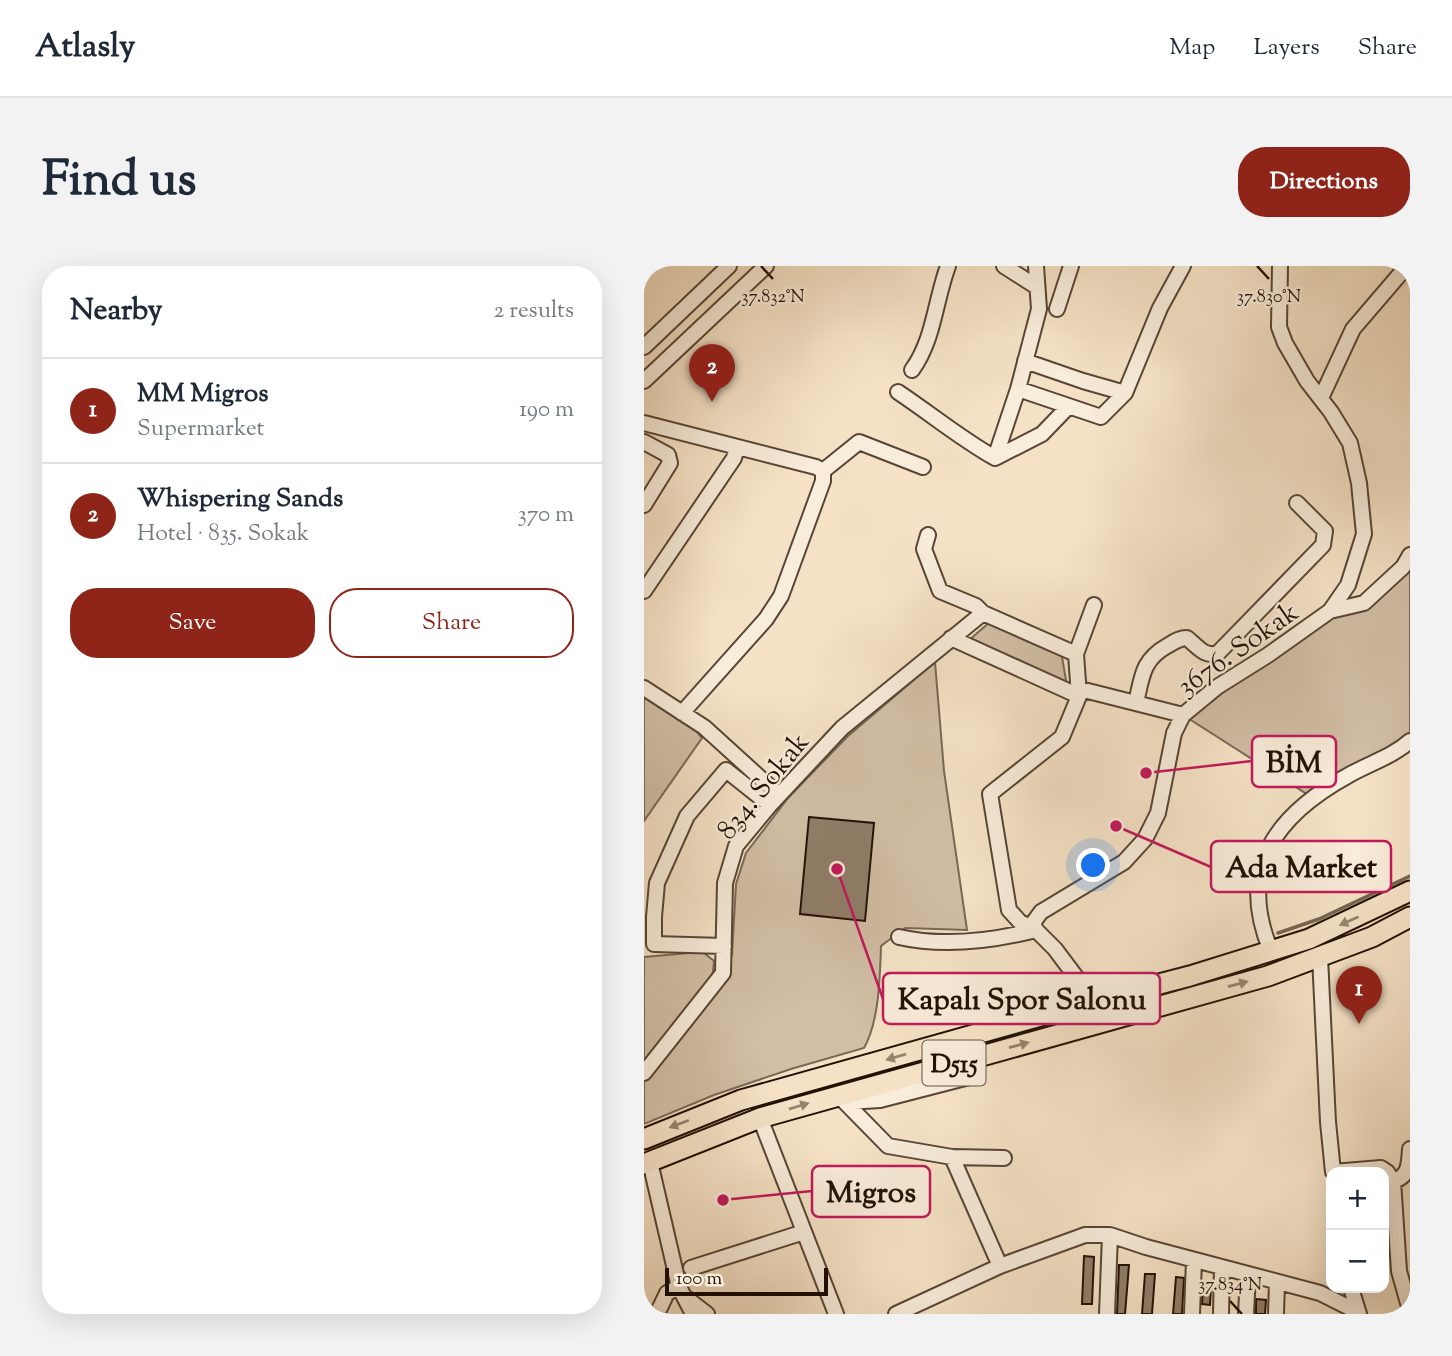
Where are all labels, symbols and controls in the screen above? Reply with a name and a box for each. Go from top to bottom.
text: Atlasly [35,24,135,72]
text: Map [1169,31,1215,65]
text: Layers [1253,31,1320,65]
text: Share [1358,31,1417,65]
text: Find us [42,147,196,217]
button: Directions [1238,147,1410,217]
text: 37.832°N [741,285,805,311]
text: 37.830°N [1237,285,1301,311]
text: Nearby [70,290,162,333]
text: 2 results [494,295,574,328]
pin: 2 [689,344,735,402]
text: MM Migros [137,376,268,413]
text: 1 [89,394,97,427]
text: 190 m [519,394,574,427]
text: Supermarket [137,413,264,446]
text: Whispering Sands [137,481,343,518]
text: 2 [88,499,98,532]
text: 370 m [518,499,574,532]
text: Hotel · 835. Sokak [137,518,309,551]
button: Save [70,588,315,658]
button: Share [329,588,574,658]
street label: 3676. Sokak [1170,594,1308,707]
street label: 834. Sokak [709,725,820,849]
callout: BİM [1252,736,1336,787]
text: BİM [1266,743,1323,786]
callout: Ada Market [1211,841,1391,892]
your location [1076,848,1110,882]
text: Ada Market [1225,848,1378,891]
one-way arrow [1338,916,1359,927]
pin: 1 [1336,966,1382,1024]
callout: Kapalı Spor Salonu [883,973,1160,1024]
one-way arrow [1228,979,1249,989]
text: Kapalı Spor Salonu [898,980,1147,1023]
one-way arrow [1008,1039,1030,1050]
road number: D515 [922,1041,986,1086]
one-way arrow [886,1052,907,1062]
one-way arrow [789,1101,810,1111]
one-way arrow [669,1119,690,1130]
callout: Migros [812,1166,930,1217]
map controls [1326,1167,1389,1293]
button: + [1326,1167,1389,1230]
text: Migros [826,1173,916,1216]
button: − [1326,1230,1389,1293]
scale bar [665,1265,828,1297]
text: 100 m [676,1266,722,1293]
text: 37.834°N [1198,1273,1262,1299]

